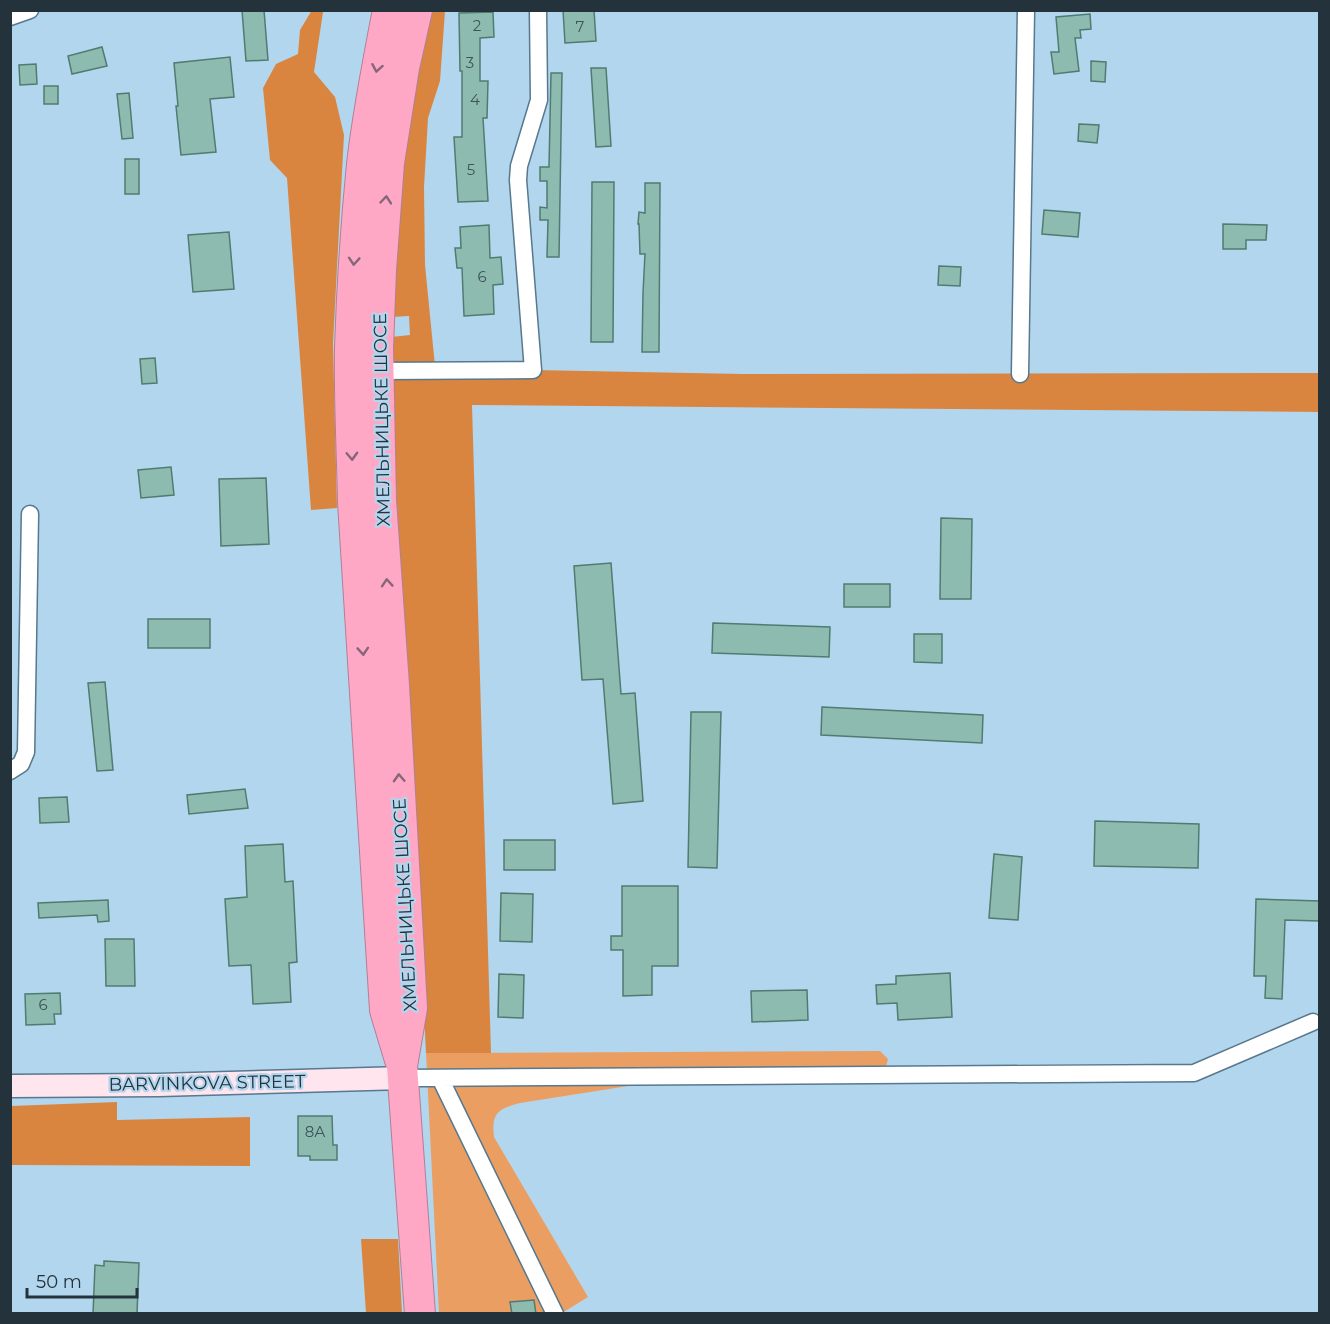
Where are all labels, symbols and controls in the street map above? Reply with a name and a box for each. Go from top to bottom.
house number: 2 [473,16,481,35]
house number: 7 [576,17,585,36]
house number: 3 [466,53,474,72]
one-way arrow [371,63,384,73]
house number: 4 [470,90,480,109]
house number: 5 [467,160,475,179]
one-way arrow [380,195,393,204]
one-way arrow [348,257,361,266]
house number: 6 [477,267,487,286]
street label: ХМЕЛЬНИЦЬКЕ ШОСЕ [369,313,395,527]
one-way arrow [345,452,358,461]
one-way arrow [381,578,394,588]
one-way arrow [356,646,369,655]
one-way arrow [393,773,406,782]
street label: ХМЕЛЬНИЦЬКЕ ШОСЕ [388,798,422,1012]
house number: 6 [38,995,48,1014]
street label: BARVINKOVA STREET [108,1070,306,1096]
house number: 8А [305,1122,325,1141]
scale bar [27,1261,136,1299]
text: 50 m [36,1271,82,1293]

